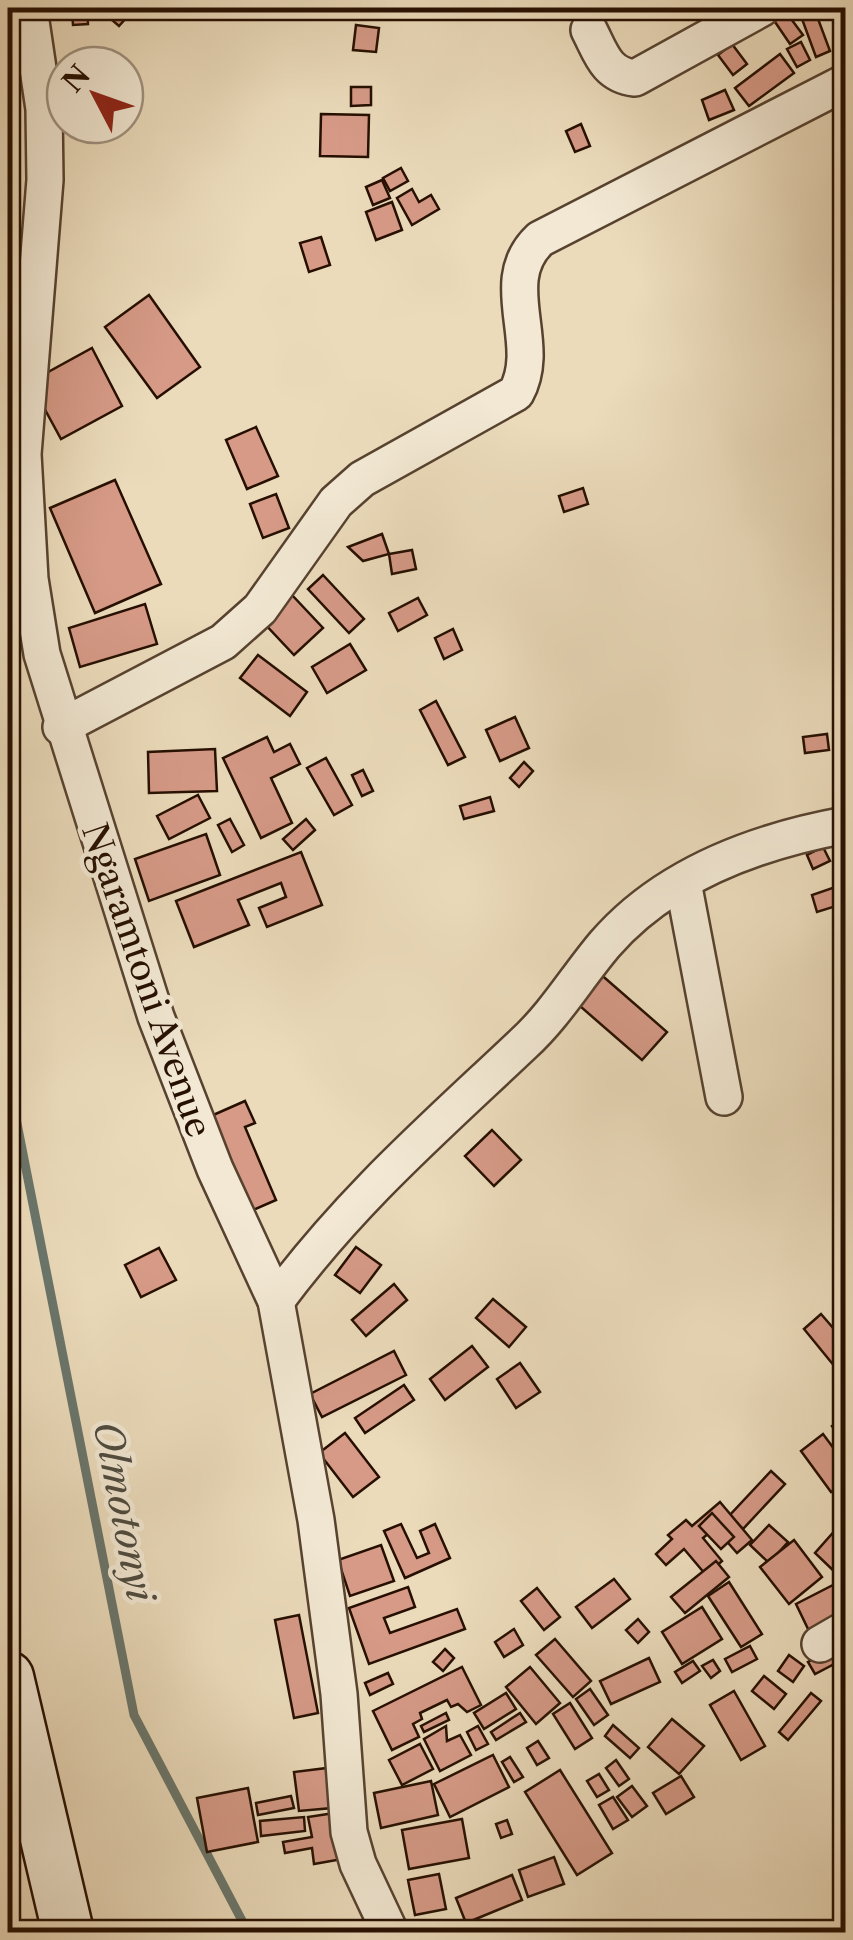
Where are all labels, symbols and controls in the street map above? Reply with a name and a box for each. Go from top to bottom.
north arrow [45,45,145,145]
text: N [55,58,97,99]
street label: Ngaramtoni Avenue [73,817,221,1143]
water label: Olmotonyi [84,1417,165,1607]

